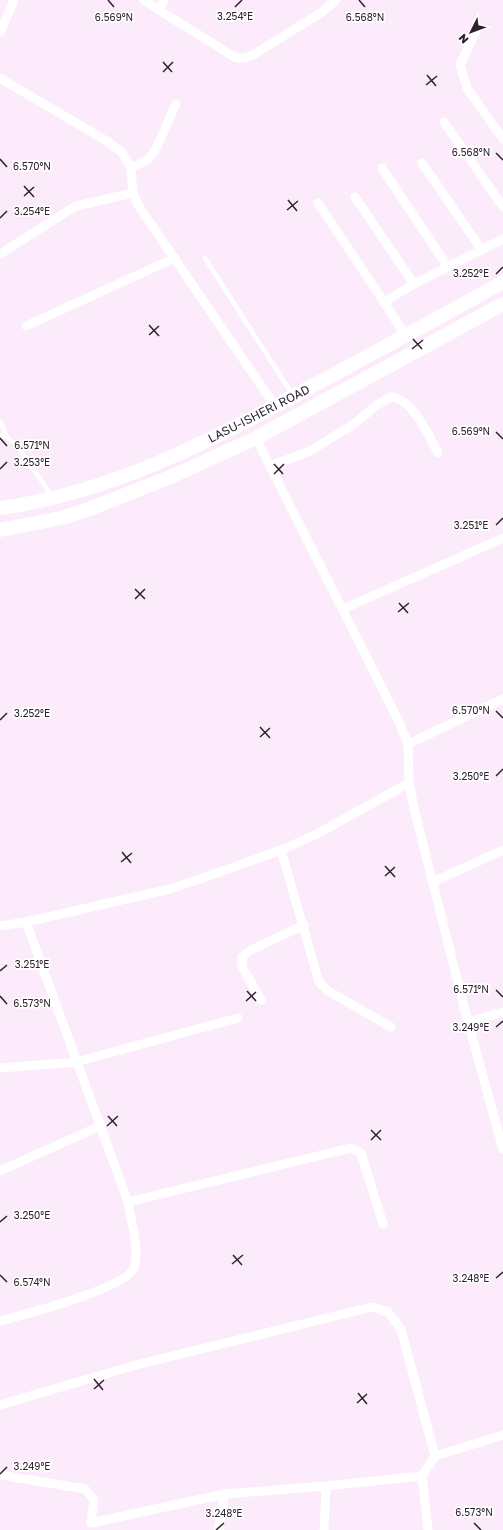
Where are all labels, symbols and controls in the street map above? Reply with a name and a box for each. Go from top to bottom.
text: 3.254°E [217,10,253,22]
text: 6.569°N [95,11,133,23]
text: 6.568°N [346,11,384,23]
north arrow [451,12,491,52]
text: N [456,32,471,46]
text: 6.568°N [452,146,490,158]
text: 6.570°N [13,160,51,172]
text: 3.254°E [14,205,50,217]
text: 3.252°E [453,267,489,279]
street label: LASU-ISHERI ROAD [205,381,312,446]
text: 6.569°N [452,425,490,437]
text: 6.571°N [14,439,50,451]
text: 3.253°E [14,456,50,468]
text: 3.251°E [454,519,488,531]
text: 6.570°N [452,704,490,716]
text: 3.252°E [14,707,50,719]
text: 3.250°E [453,770,489,782]
text: 3.251°E [15,958,49,970]
text: 6.571°N [453,983,489,995]
text: 6.573°N [13,997,51,1009]
text: 3.249°E [453,1021,489,1033]
text: 3.250°E [14,1209,50,1221]
text: 3.248°E [453,1272,489,1284]
text: 6.574°N [13,1276,51,1288]
text: 3.249°E [14,1460,50,1472]
text: 6.573°N [455,1506,493,1518]
text: 3.248°E [206,1507,242,1519]

